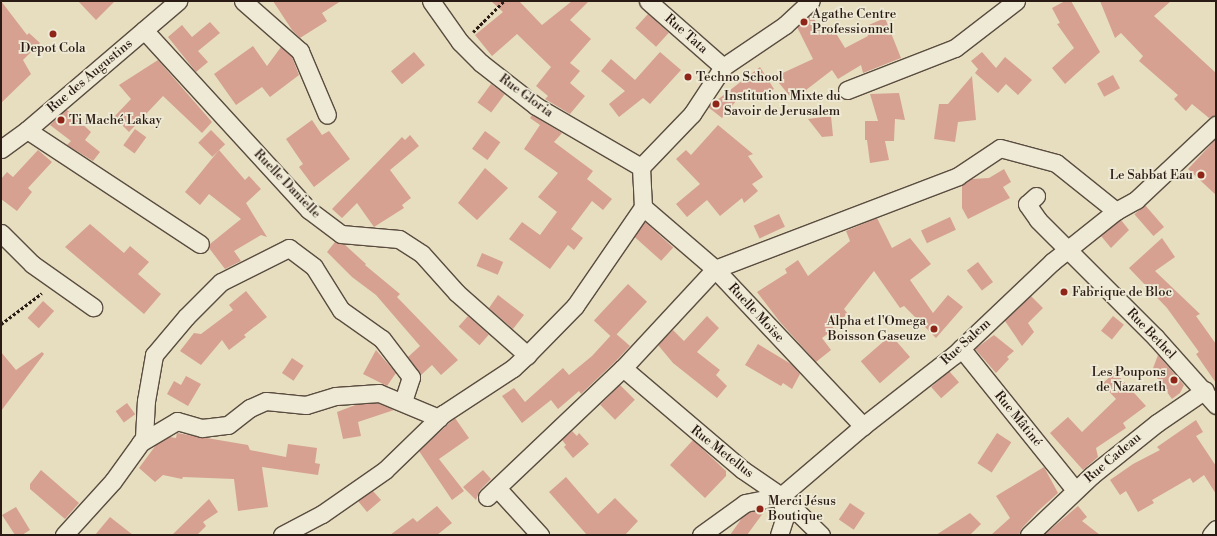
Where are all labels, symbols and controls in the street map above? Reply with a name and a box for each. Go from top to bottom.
place label: Agathe Centre Professionnel [812,7,896,38]
street label: Rue Tata [661,11,711,57]
marker: Agathe Centre Professionnel [799,17,809,27]
marker: Depot Cola [48,29,58,39]
street label: Rue des Augustins [44,36,136,116]
place label: Depot Cola [20,40,86,56]
place label: Techno School [696,69,783,85]
street label: Rue Gloria [496,71,556,121]
marker: Techno School [683,72,693,82]
place label: Institution Mixte du Savoir de Jerusalem [724,89,841,120]
marker: Institution Mixte du Savoir de Jerusalem [711,99,721,109]
place label: Ti Maché Lakay [69,112,162,128]
marker: Ti Maché Lakay [56,115,66,125]
street label: Ruelle Danielle [250,146,324,222]
place label: Le Sabbat Eau [1109,167,1193,183]
marker: Le Sabbat Eau [1196,170,1206,180]
street label: Ruelle Moïse [725,280,787,346]
place label: Fabrique de Bloc [1072,284,1172,300]
marker: Fabrique de Bloc [1059,287,1069,297]
street label: Rue Bethel [1123,305,1179,363]
place label: Alpha et l'Omega Boisson Gaseuze [827,314,926,345]
street label: Rue Salem [938,316,994,368]
marker: Alpha et l'Omega Boisson Gaseuze [929,324,939,334]
place label: Les Poupons de Nazareth [1091,365,1166,396]
marker: Les Poupons de Nazareth [1169,375,1179,385]
street label: Rue Mâtiné [991,388,1045,450]
street label: Rue Metellus [687,423,757,481]
street label: Rue Cadeau [1082,430,1144,486]
place label: Merci Jésus Boutique [768,494,836,525]
marker: Merci Jésus Boutique [755,504,765,514]

